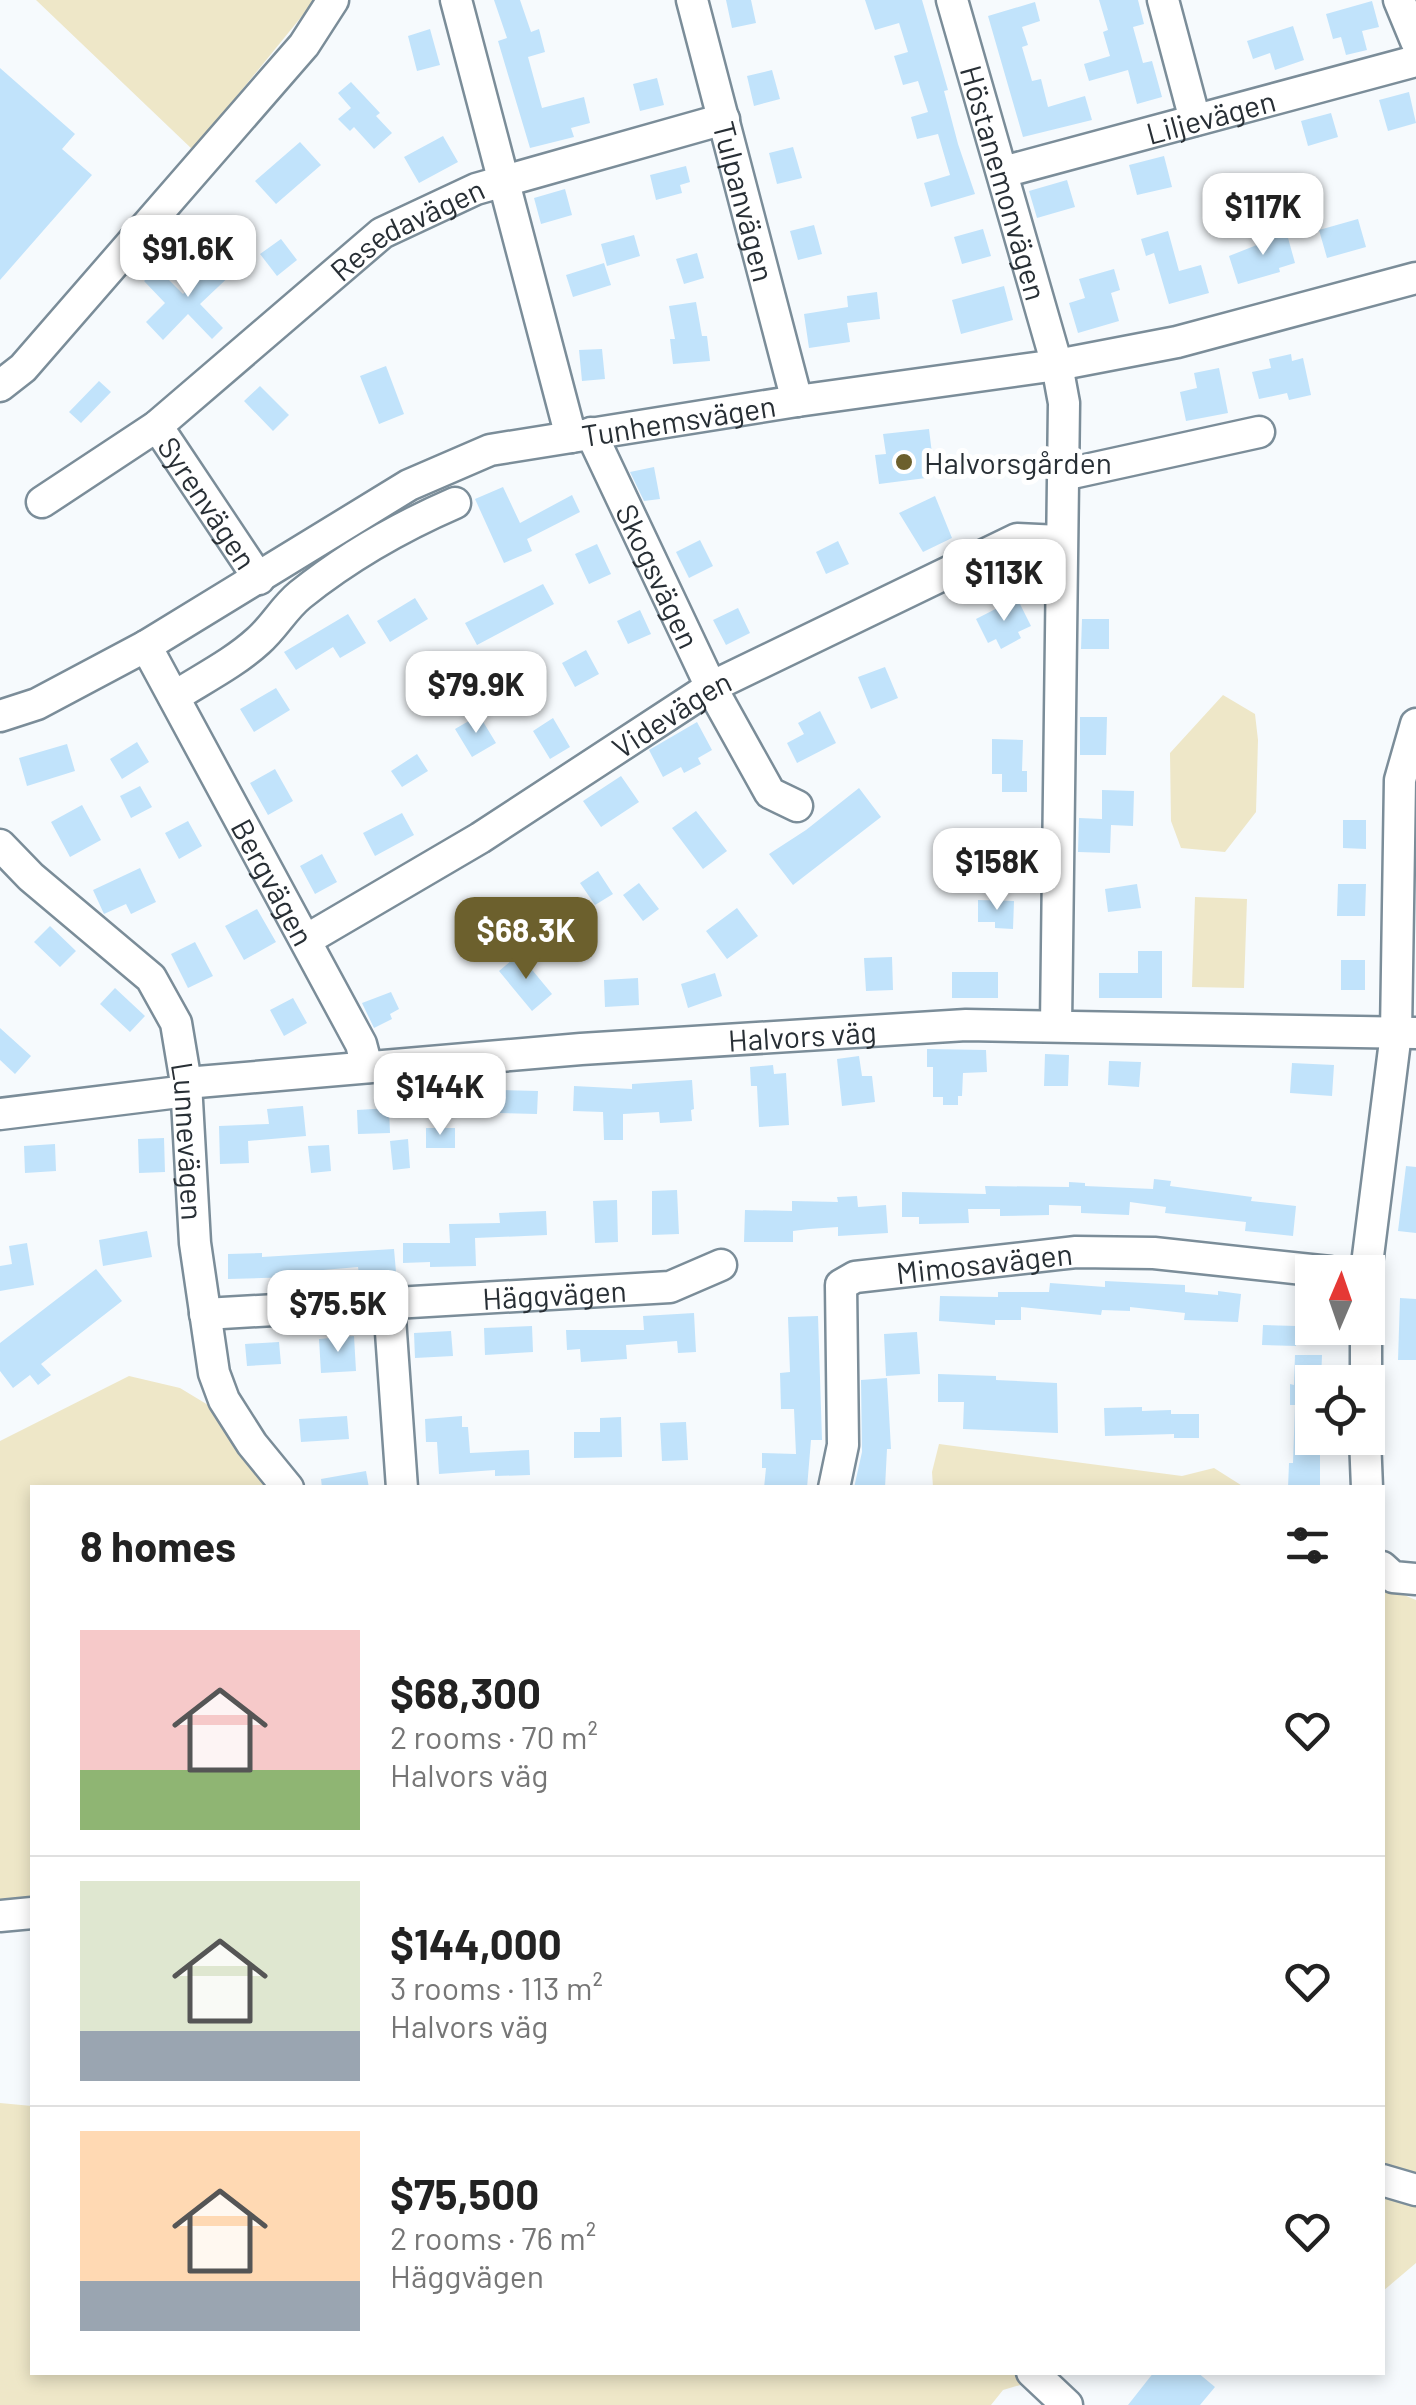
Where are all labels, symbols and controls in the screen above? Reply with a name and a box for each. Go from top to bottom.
street label: Höstanemonvägen [954,61,1055,304]
street label: Liljevägen [1142,82,1279,151]
street label: Tulpanvägen [706,117,783,285]
street label: Resedavägen [322,170,490,288]
pin: $117K [1193,173,1333,258]
text: $117K [1224,186,1302,224]
pin: $91.6K [107,215,269,300]
text: $91.6K [142,228,234,266]
street label: Tunhemsvägen [579,387,778,453]
street label: Syrenvägen [151,430,265,576]
place label: Halvorsgården [924,444,1112,480]
marker: Halvorsgården [893,451,915,473]
street label: Skogsvägen [609,498,708,654]
pin: $113K [934,539,1074,624]
text: $113K [965,552,1043,590]
pin: $79.9K [395,651,557,736]
street label: Videvägen [605,662,737,765]
text: $79.9K [428,664,524,702]
street label: Bergvägen [225,812,322,951]
pin: $158K [927,828,1067,913]
text: $158K [955,841,1039,879]
pin: $68.3K [445,897,607,982]
text: $68.3K [477,910,575,948]
street label: Halvors väg [727,1013,877,1058]
pin: $144K [370,1053,510,1138]
street label: Lunnevägen [165,1059,212,1221]
text: $144K [396,1066,484,1104]
street label: Mimosavägen [894,1235,1074,1290]
north arrow [1295,1255,1385,1345]
map controls [1295,1255,1385,1455]
pin: $75.5K [257,1270,419,1355]
street label: Häggvägen [481,1272,628,1316]
text: $75.5K [289,1283,387,1321]
button: locate [1295,1365,1385,1455]
icon: filters [1280,1518,1335,1573]
text: 8 homes [80,1520,236,1570]
text: $68,300 [390,1667,541,1717]
icon: home [160,1670,280,1790]
icon: heart [1280,1703,1335,1758]
text: 2 rooms · 70 m² [390,1717,598,1755]
text: Halvors väg [390,1755,548,1793]
text: $144,000 [390,1918,562,1968]
icon: home [160,1921,280,2041]
icon: heart [1280,1954,1335,2009]
text: 3 rooms · 113 m² [390,1968,603,2006]
text: Halvors väg [390,2006,548,2044]
text: $75,500 [390,2168,539,2218]
icon: home [160,2171,280,2291]
icon: heart [1280,2204,1335,2259]
text: 2 rooms · 76 m² [390,2218,596,2256]
text: Häggvägen [390,2256,544,2294]

